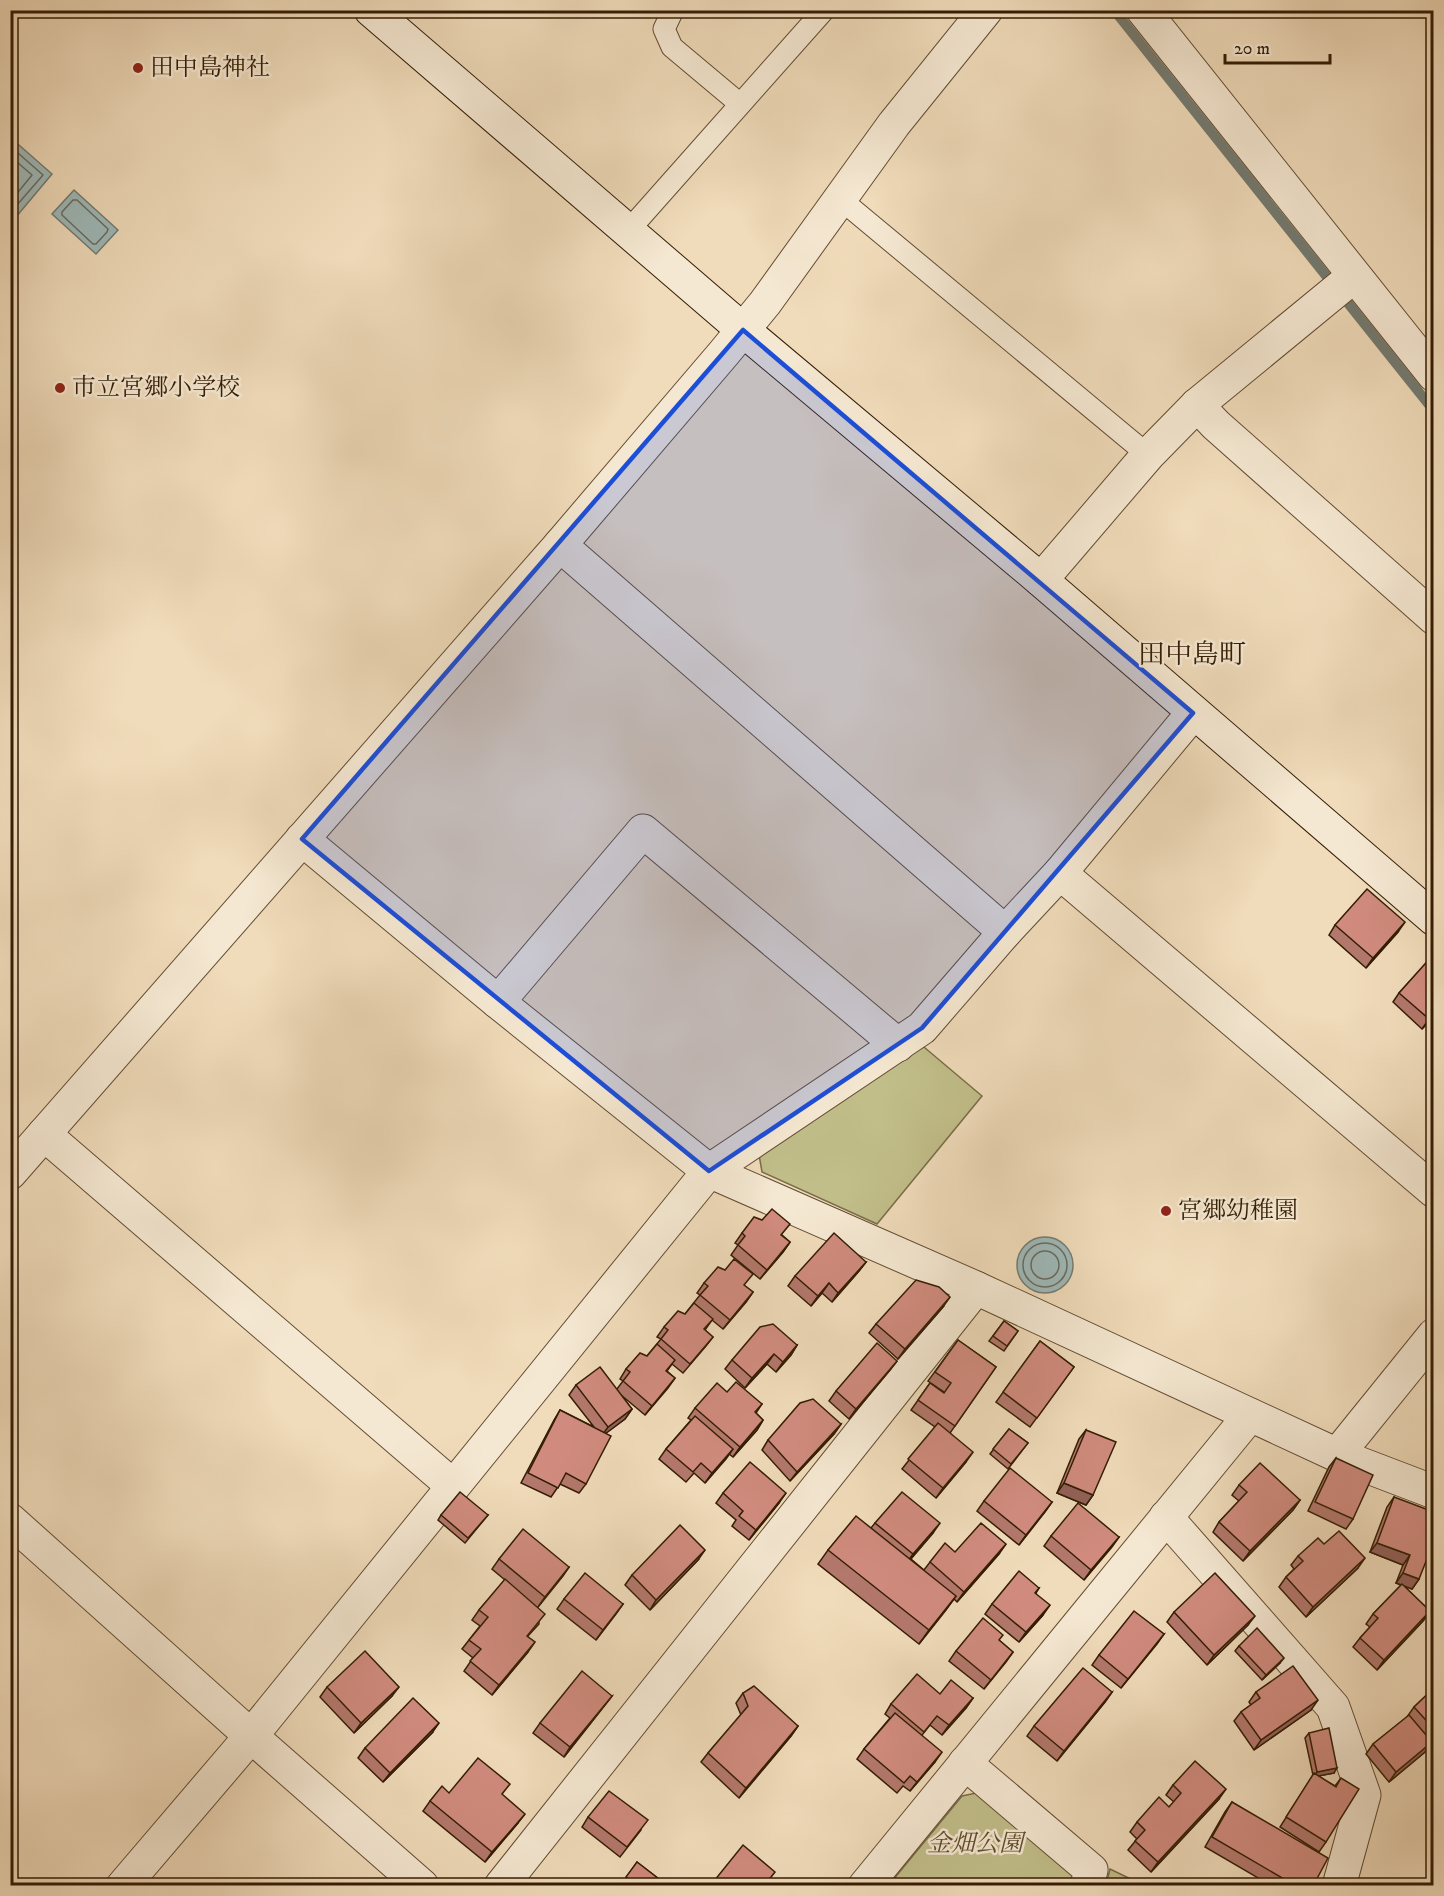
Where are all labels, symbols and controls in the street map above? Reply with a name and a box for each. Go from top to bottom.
scale bar [1225,27,1330,65]
text: 20 m [1234,38,1270,60]
place label: 田中島神社 [150,53,270,83]
marker: 田中島神社 [131,61,145,75]
place label: 市立宮郷小学校 [72,373,240,403]
marker: 市立宮郷小学校 [53,381,67,395]
district label: 田中島町 [1138,638,1246,672]
place label: 宮郷幼稚園 [1178,1196,1298,1226]
marker: 宮郷幼稚園 [1159,1204,1173,1218]
park label: 金畑公園 [927,1829,1027,1859]

